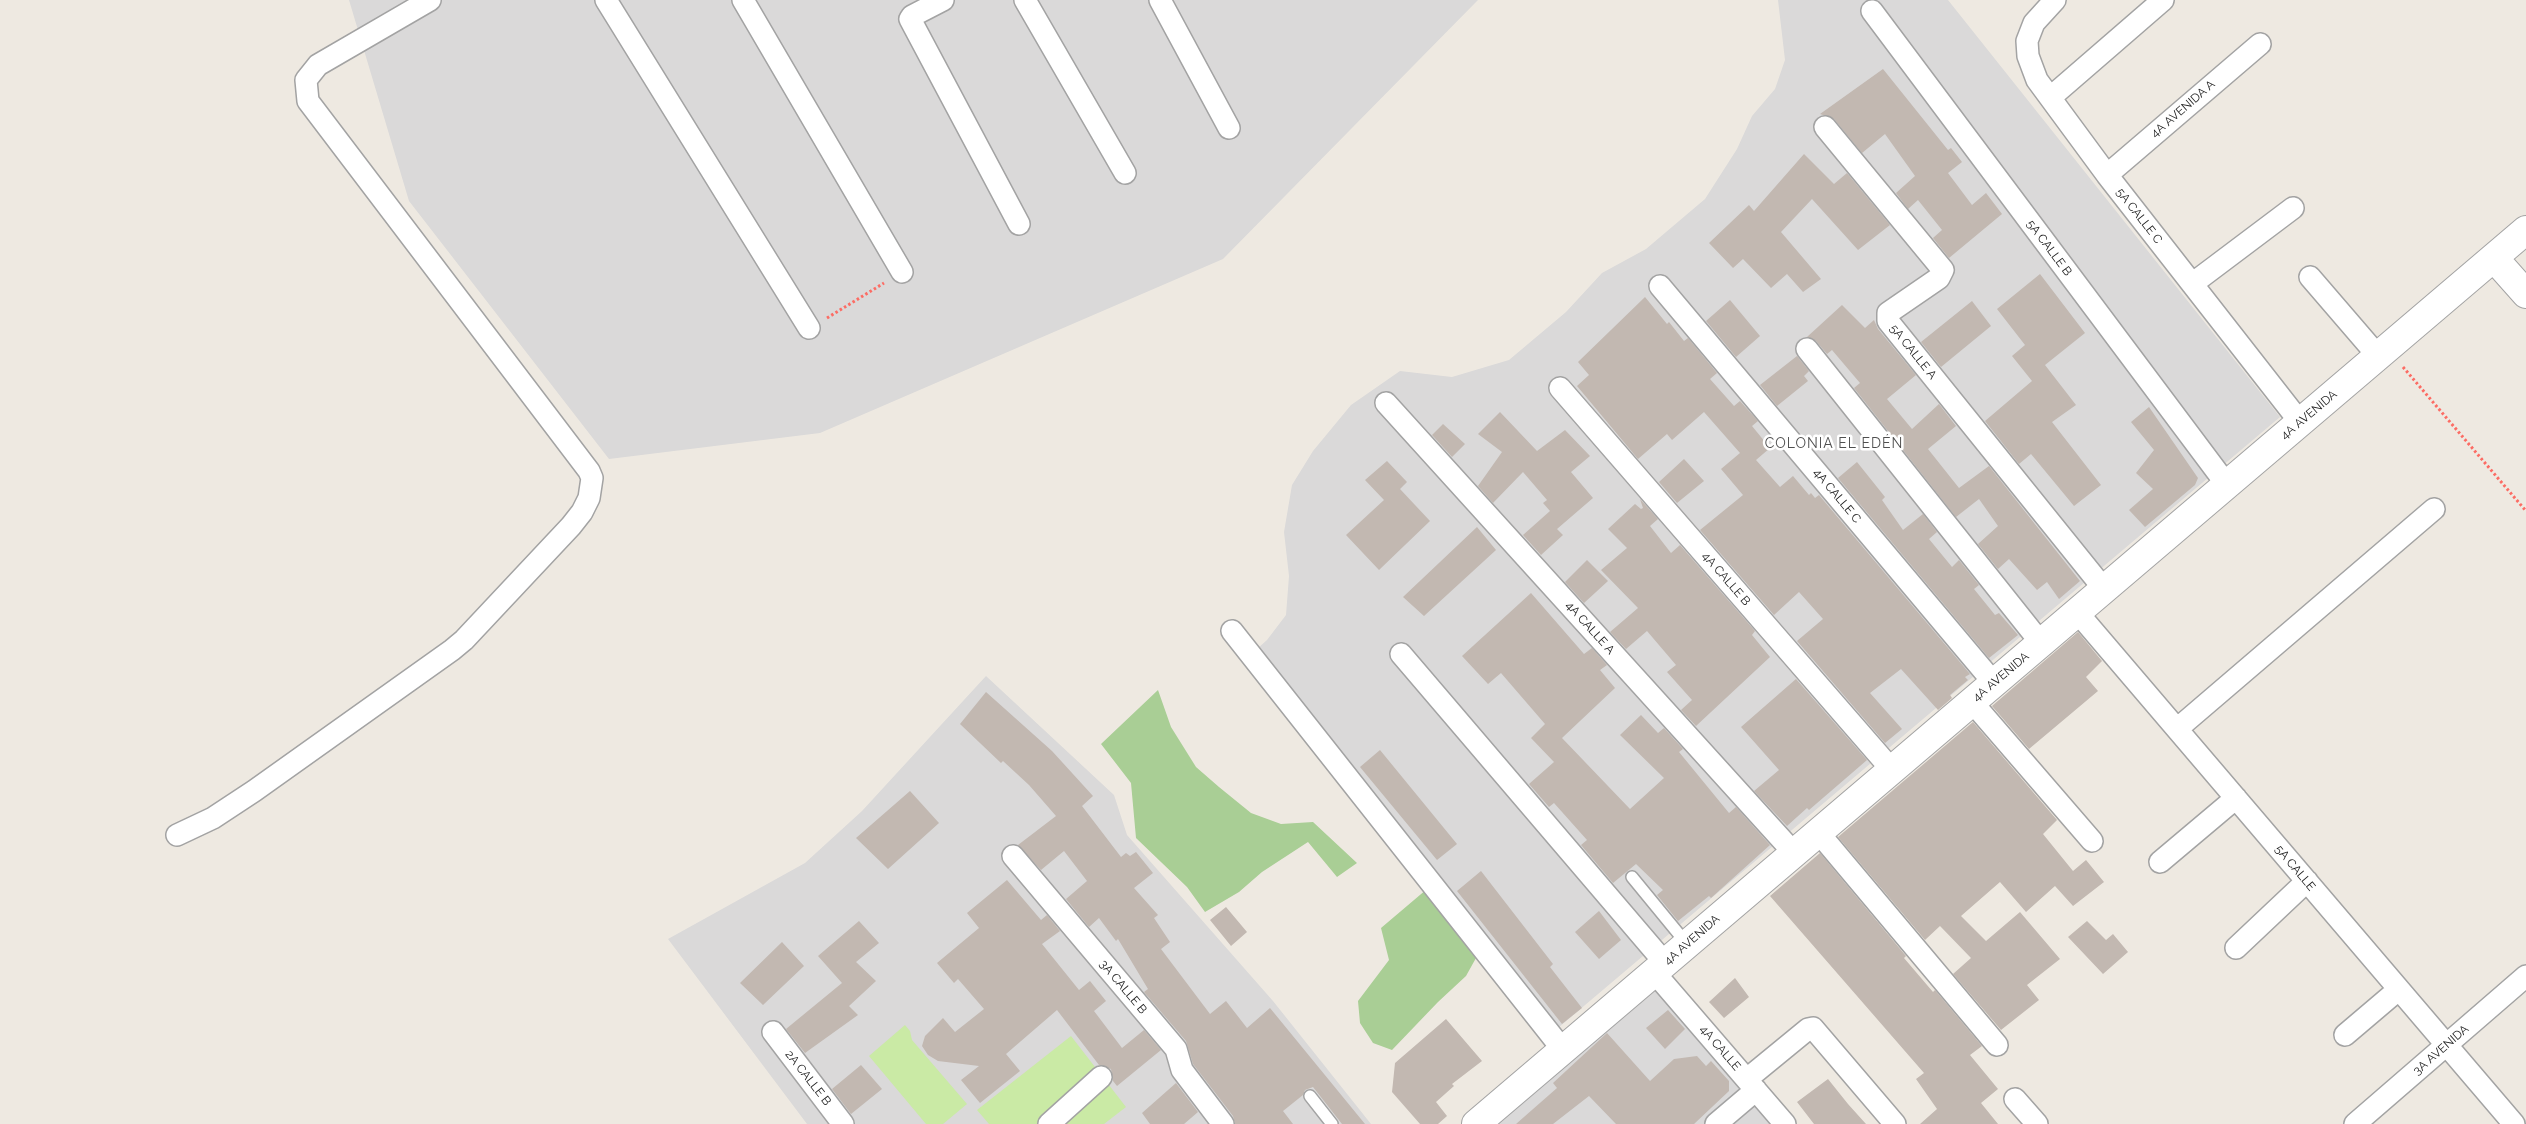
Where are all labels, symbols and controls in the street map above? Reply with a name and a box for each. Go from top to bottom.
street label: 4A AVENIDA A [2148,77,2218,141]
street label: 5A CALLE C [2113,185,2165,247]
street label: 5A CALLE B [2023,217,2075,279]
street label: 5A CALLE A [1887,322,1939,382]
street label: 4A AVENIDA [2278,387,2340,443]
district label: COLONIA EL EDÉN [1763,436,1905,452]
street label: 4A CALLE C [1810,466,1864,526]
street label: 4A CALLE B [1699,549,1753,609]
street label: 4A CALLE A [1562,599,1618,657]
street label: 4A AVENIDA [1970,649,2032,705]
street label: 5A CALLE [2272,842,2318,894]
street label: 4A AVENIDA [1661,912,1723,968]
street label: 3A CALLE B [1096,957,1150,1017]
street label: 4A CALLE [1696,1022,1744,1074]
street label: 3A AVENIDA [2410,1022,2472,1078]
street label: 2A CALLE B [782,1048,834,1108]

